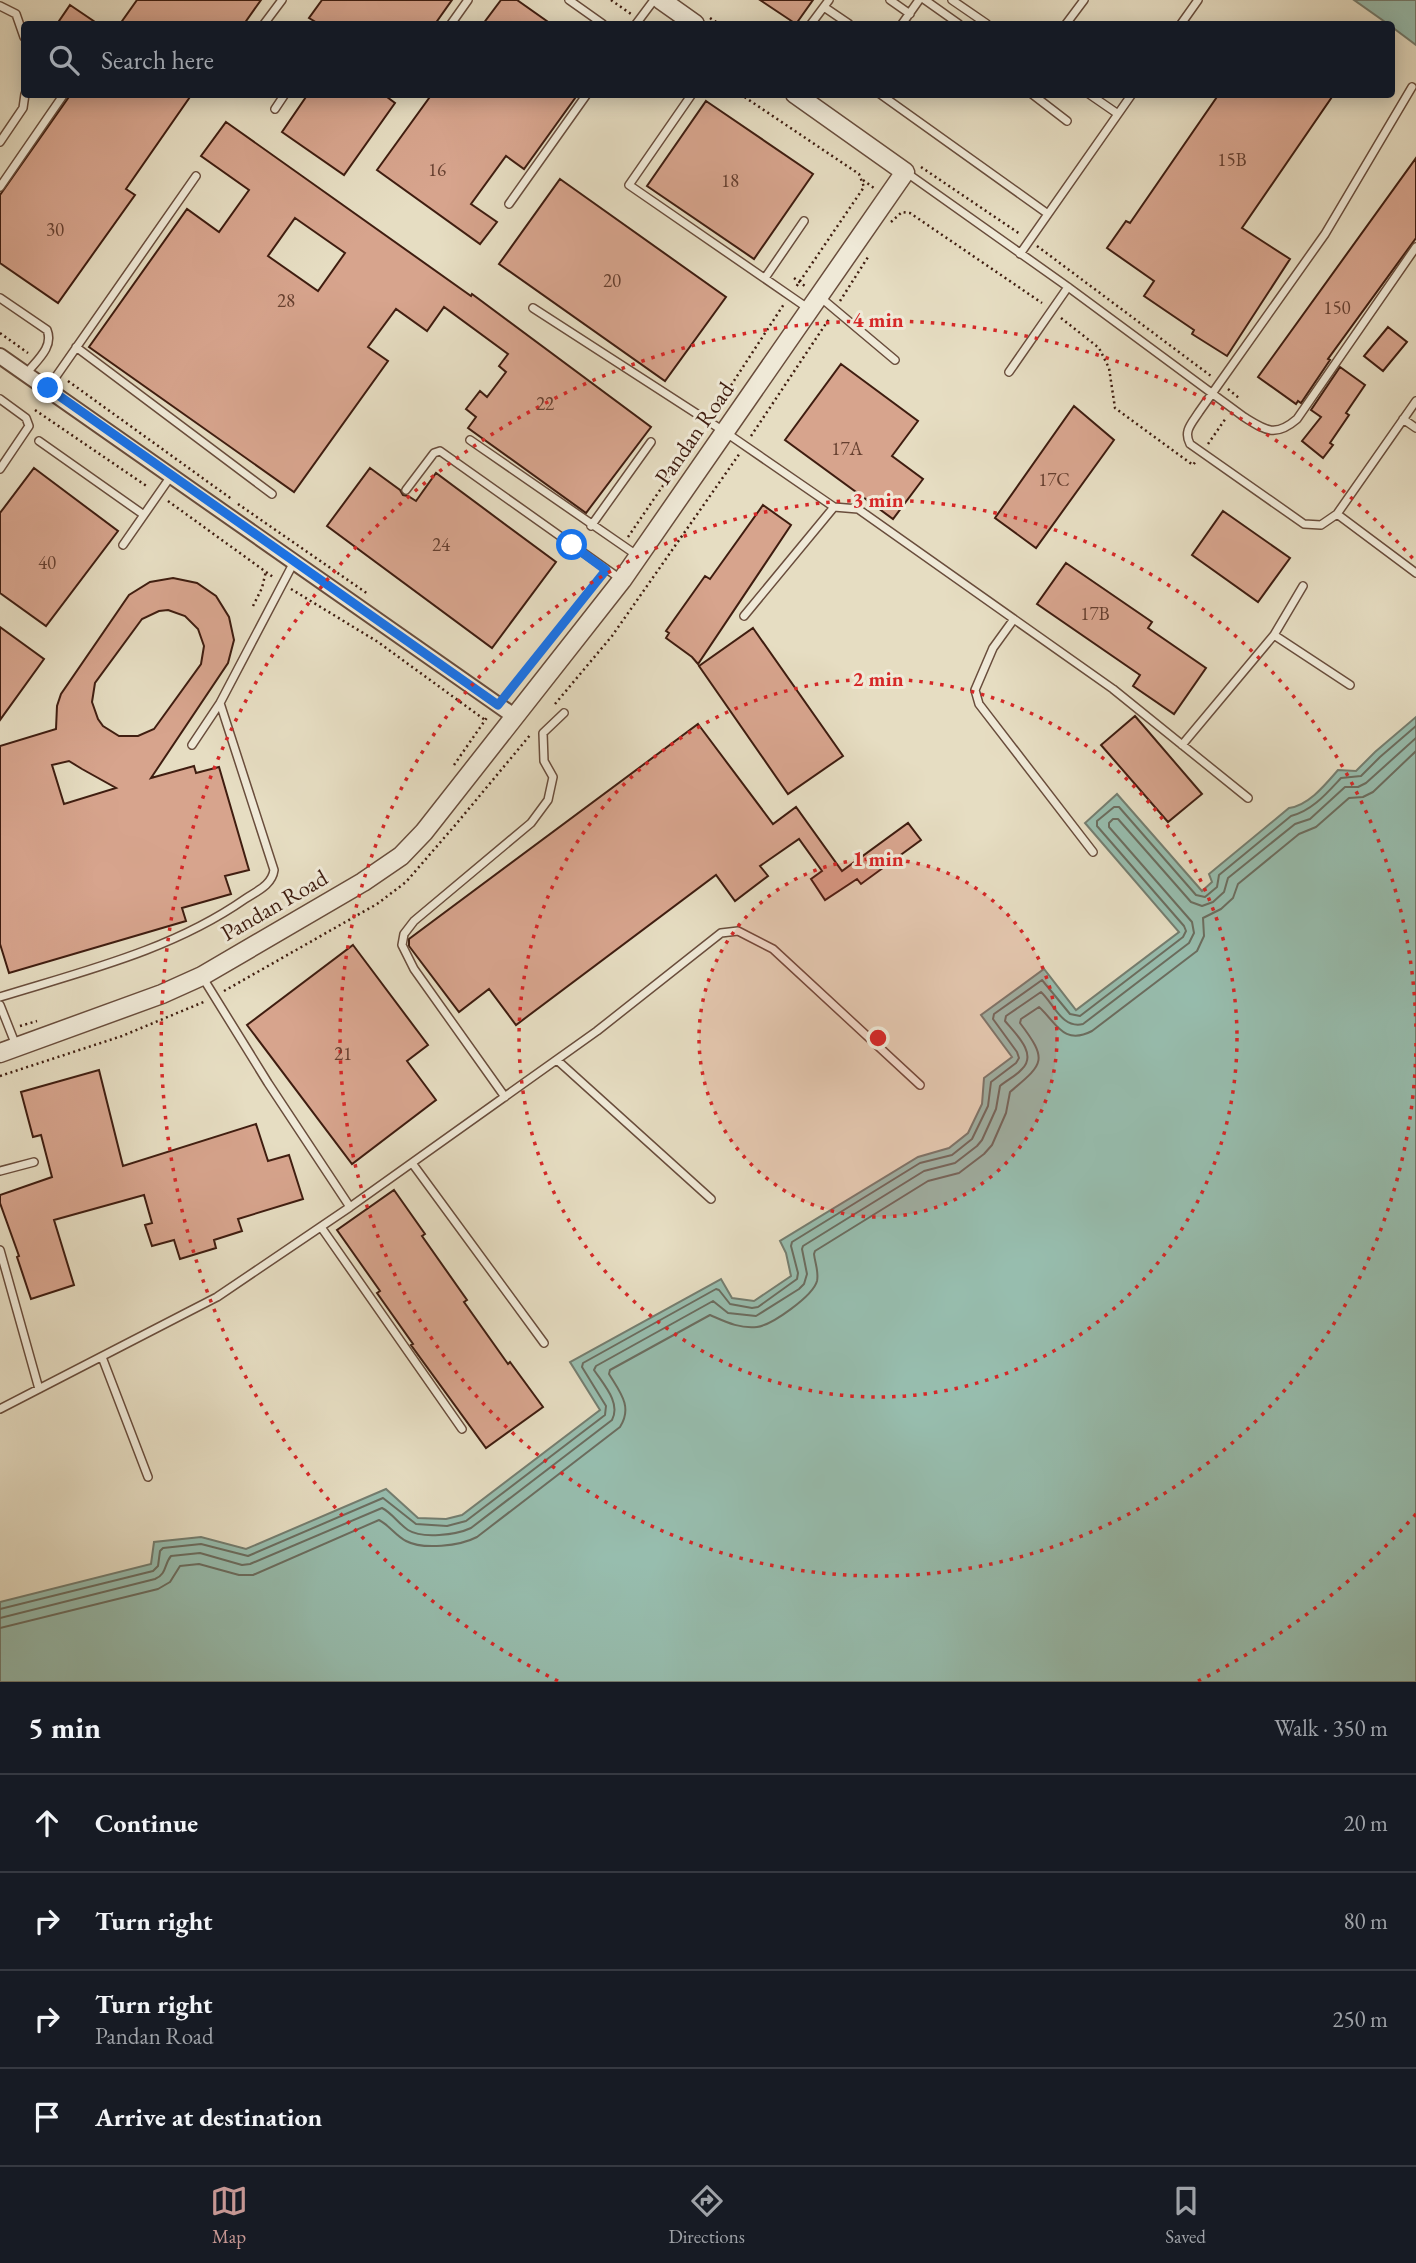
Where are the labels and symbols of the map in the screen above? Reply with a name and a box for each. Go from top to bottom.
house number: 15B [1217,147,1247,172]
house number: 16 [428,157,446,182]
house number: 18 [721,168,739,193]
house number: 30 [46,217,64,242]
house number: 20 [603,268,621,293]
house number: 28 [277,288,295,313]
house number: 150 [1323,295,1351,320]
text: 4 min [852,306,904,333]
route end [32,372,63,403]
street label: Pandan Road [648,376,740,490]
house number: 22 [536,391,554,416]
house number: 17A [831,436,864,461]
house number: 17C [1038,467,1070,492]
text: 3 min [852,486,904,513]
route start [556,529,587,560]
house number: 24 [432,532,451,557]
house number: 40 [38,550,56,575]
house number: 17B [1080,601,1110,626]
text: 2 min [852,665,904,692]
text: 1 min [852,845,904,872]
street label: Pandan Road [215,862,333,948]
centre of rings [866,1026,890,1050]
house number: 21 [334,1041,352,1066]

